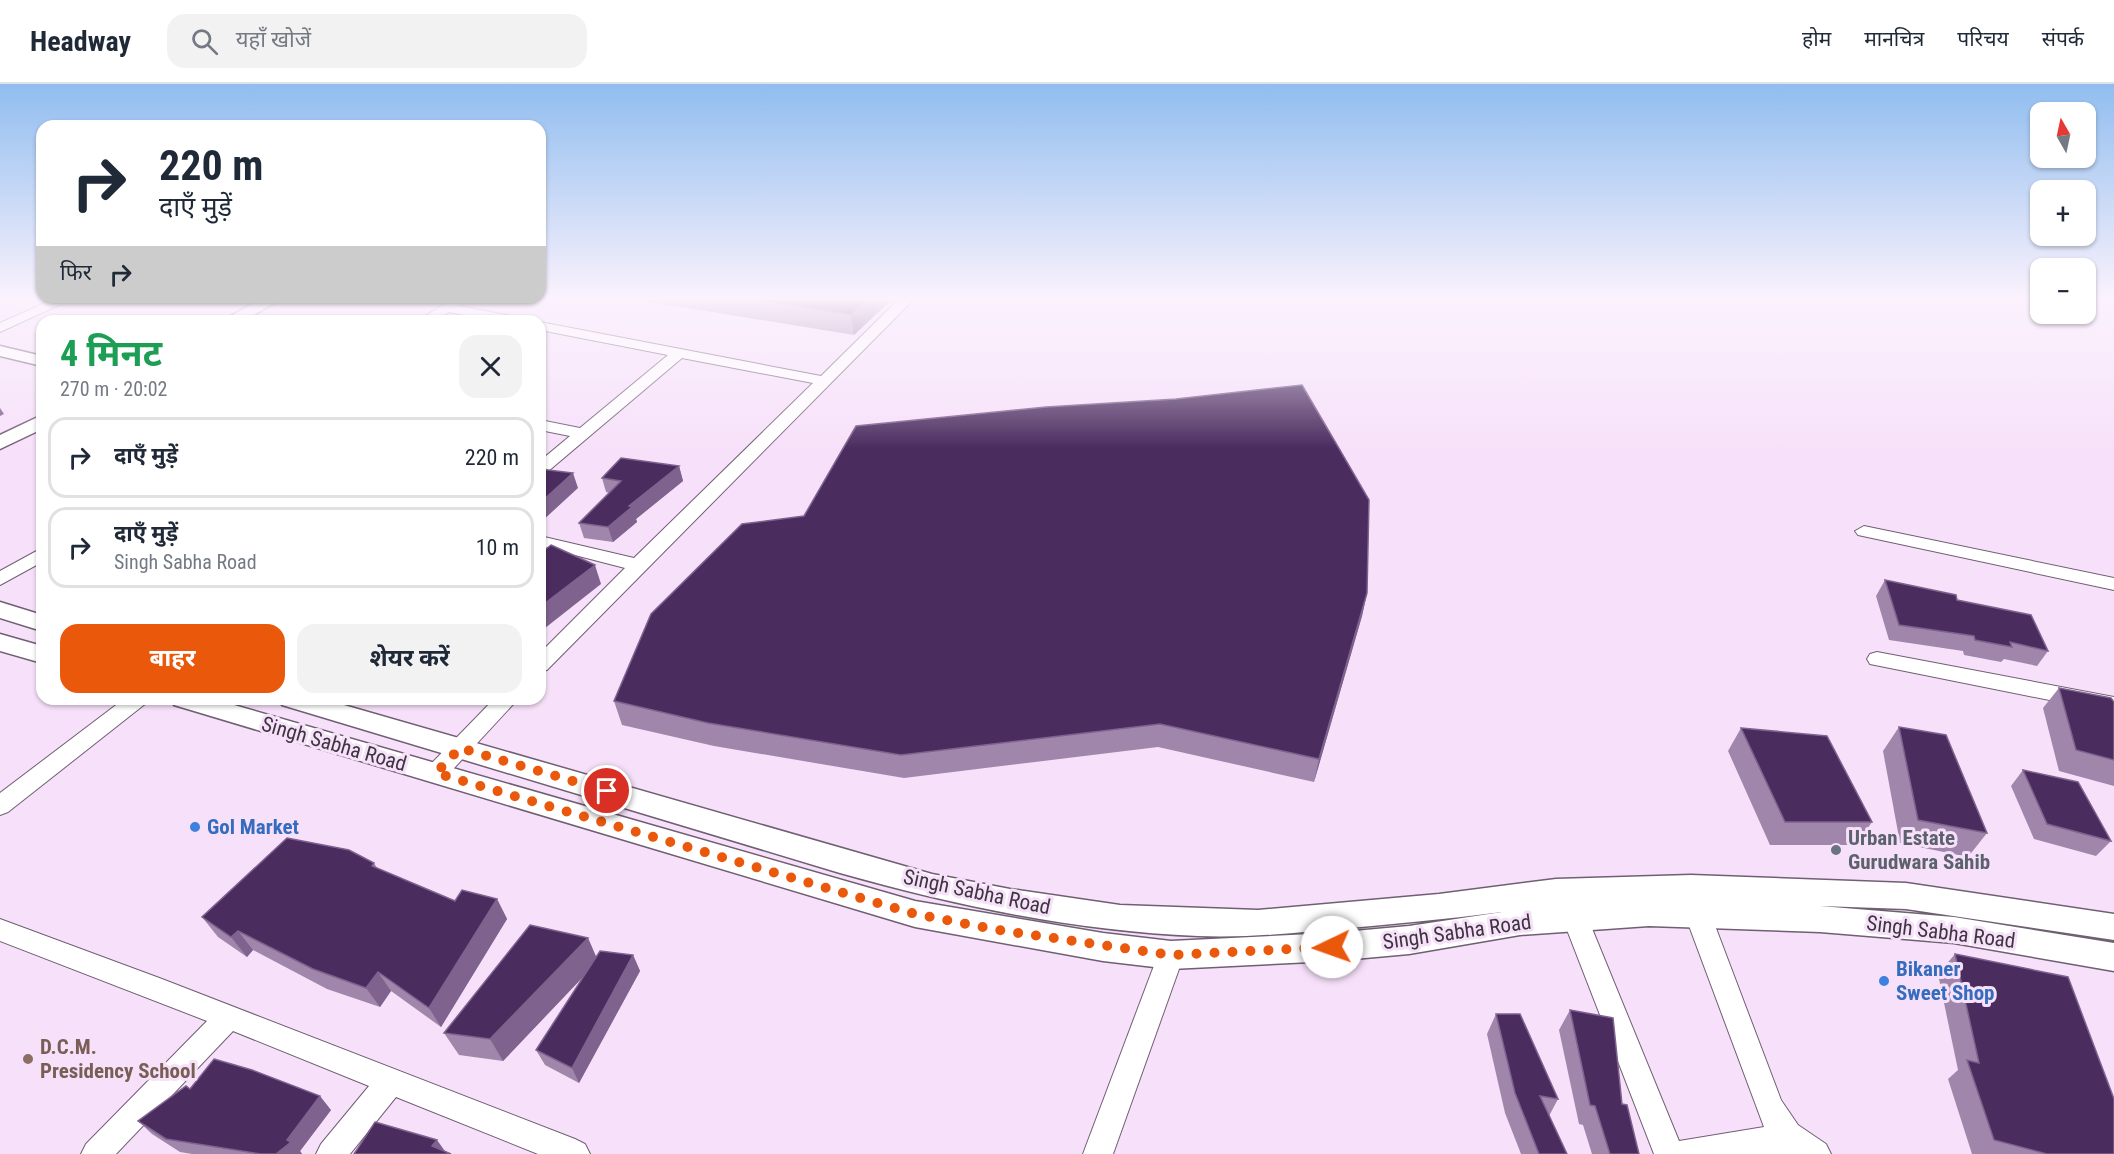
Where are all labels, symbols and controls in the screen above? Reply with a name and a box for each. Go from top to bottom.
search box [167,14,587,68]
text: Headway [30,25,131,58]
icon: search [188,25,221,58]
text: यहाँ खोजें [236,27,311,52]
text: होम [1802,27,1831,51]
text: मानचित्र [1864,27,1924,51]
text: परिचय [1957,27,2009,51]
text: संपर्क [2042,27,2084,51]
north arrow [2030,102,2096,168]
map controls [2030,102,2096,324]
text: 220 m [159,141,264,190]
icon: right [60,144,138,222]
button: + [2030,180,2096,246]
text: दाएँ मुड़ें [159,191,232,223]
icon: right [104,258,137,291]
button: − [2030,258,2096,324]
text: फिर [60,260,92,285]
text: 4 मिनट [60,333,162,375]
button: close [459,335,522,398]
text: 270 m · 20:02 [60,377,167,401]
icon: right [63,441,96,474]
text: दाएँ मुड़ें [114,443,178,468]
text: 220 m [465,445,519,470]
text: दाएँ मुड़ें [114,521,178,546]
icon: right [63,531,96,564]
text: 10 m [476,535,519,560]
text: Singh Sabha Road [114,550,257,574]
button: बाहर [60,624,285,693]
button: शेयर करें [297,624,522,693]
street label: Singh Sabha Road [259,712,409,776]
pin [581,765,632,816]
icon: arrive [590,774,623,807]
place label: Gol Market [207,815,299,839]
marker: Gol Market [188,820,202,834]
place label: Urban Estate Gurudwara Sahib [1848,826,1990,874]
marker: Urban Estate Gurudwara Sahib [1829,843,1843,857]
street label: Singh Sabha Road [901,865,1053,919]
street label: Singh Sabha Road [1381,910,1533,954]
street label: Singh Sabha Road [1865,911,2017,953]
position arrow [1300,915,1364,979]
place label: Bikaner Sweet Shop [1896,957,1995,1005]
marker: Bikaner Sweet Shop [1877,974,1891,988]
place label: D.C.M. Presidency School [40,1035,196,1083]
marker: D.C.M. Presidency School [21,1052,35,1066]

